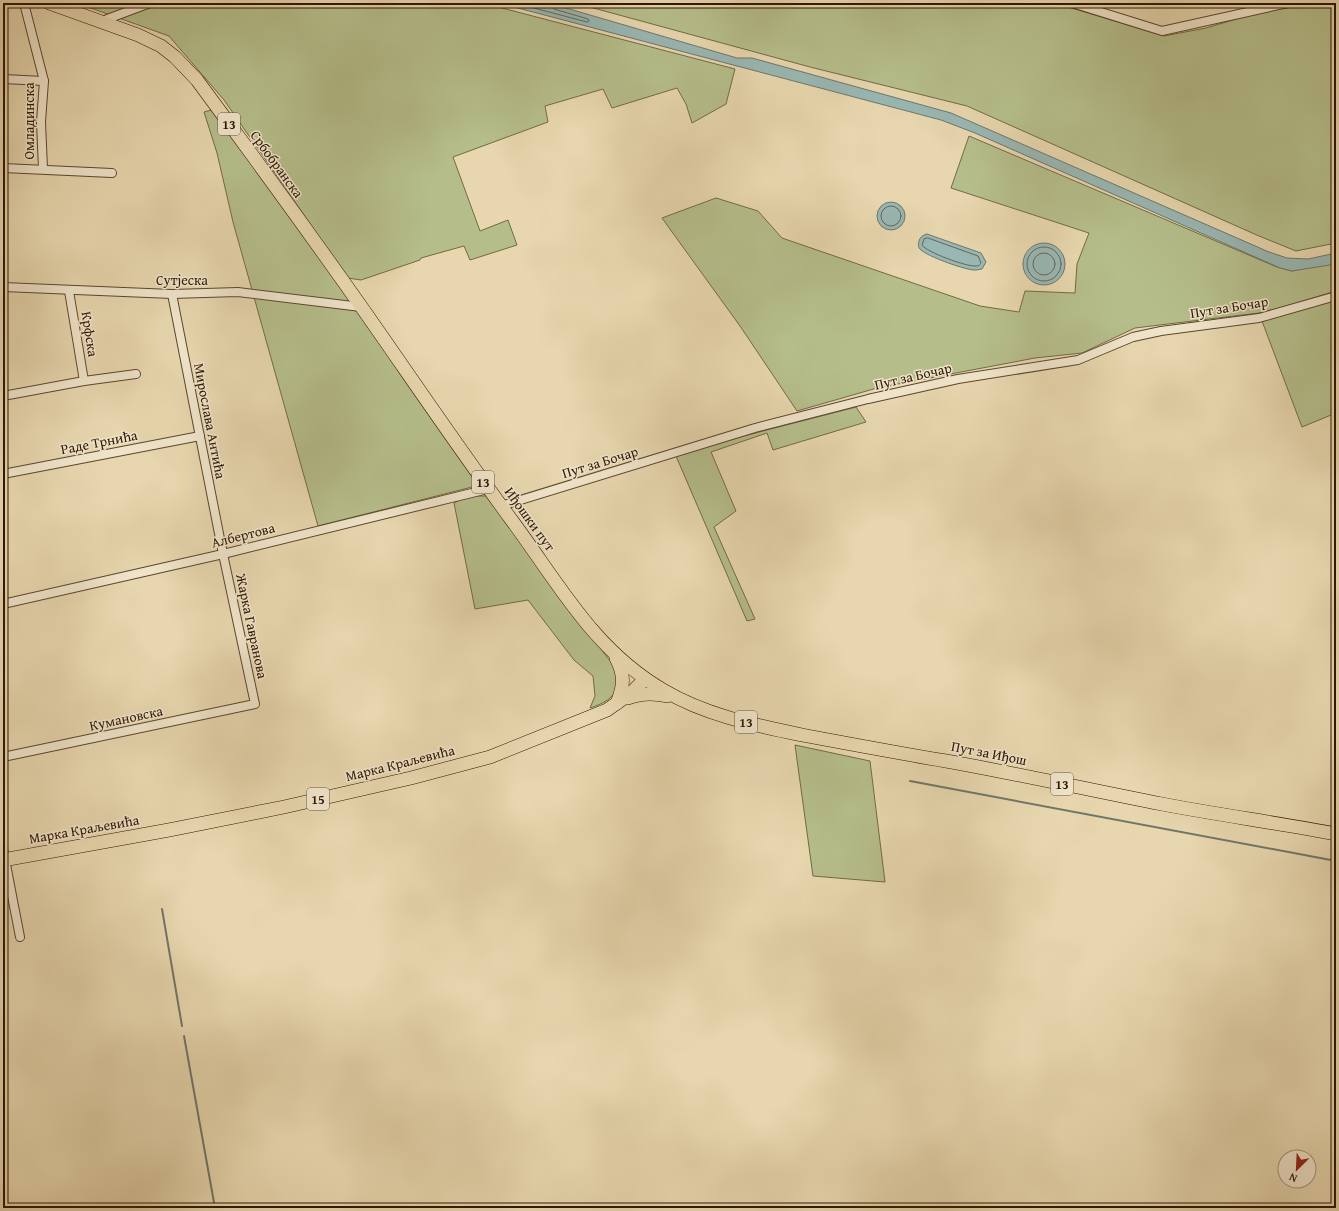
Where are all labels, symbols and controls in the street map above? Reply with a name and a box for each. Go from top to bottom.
street label: Омладинска [19,82,39,160]
road number: 13 [218,113,240,135]
street label: Србобранска [246,126,309,202]
street label: Сутјеска [156,270,208,290]
street label: Пут за Бочар [1189,291,1270,323]
street label: Крфска [77,310,104,358]
street label: Пут за Бочар [872,357,954,395]
street label: Мирослава Антића [189,361,231,481]
street label: Раде Трнића [59,425,139,459]
street label: Пут за Бочар [559,441,641,483]
road number: 13 [472,471,494,493]
street label: Иђошки пут [500,483,560,555]
street label: Албертова [209,517,277,553]
street label: Жарка Гавранова [231,571,273,681]
street label: Кумановска [87,700,165,736]
road number: 13 [735,711,757,733]
street label: Пут за Иђош [950,736,1029,770]
street label: Марка Краљевића [343,740,457,786]
road number: 13 [1051,773,1073,795]
road number: 15 [307,788,329,810]
street label: Марка Краљевића [27,809,141,849]
north arrow [1277,1149,1317,1189]
text: N [1286,1169,1300,1187]

